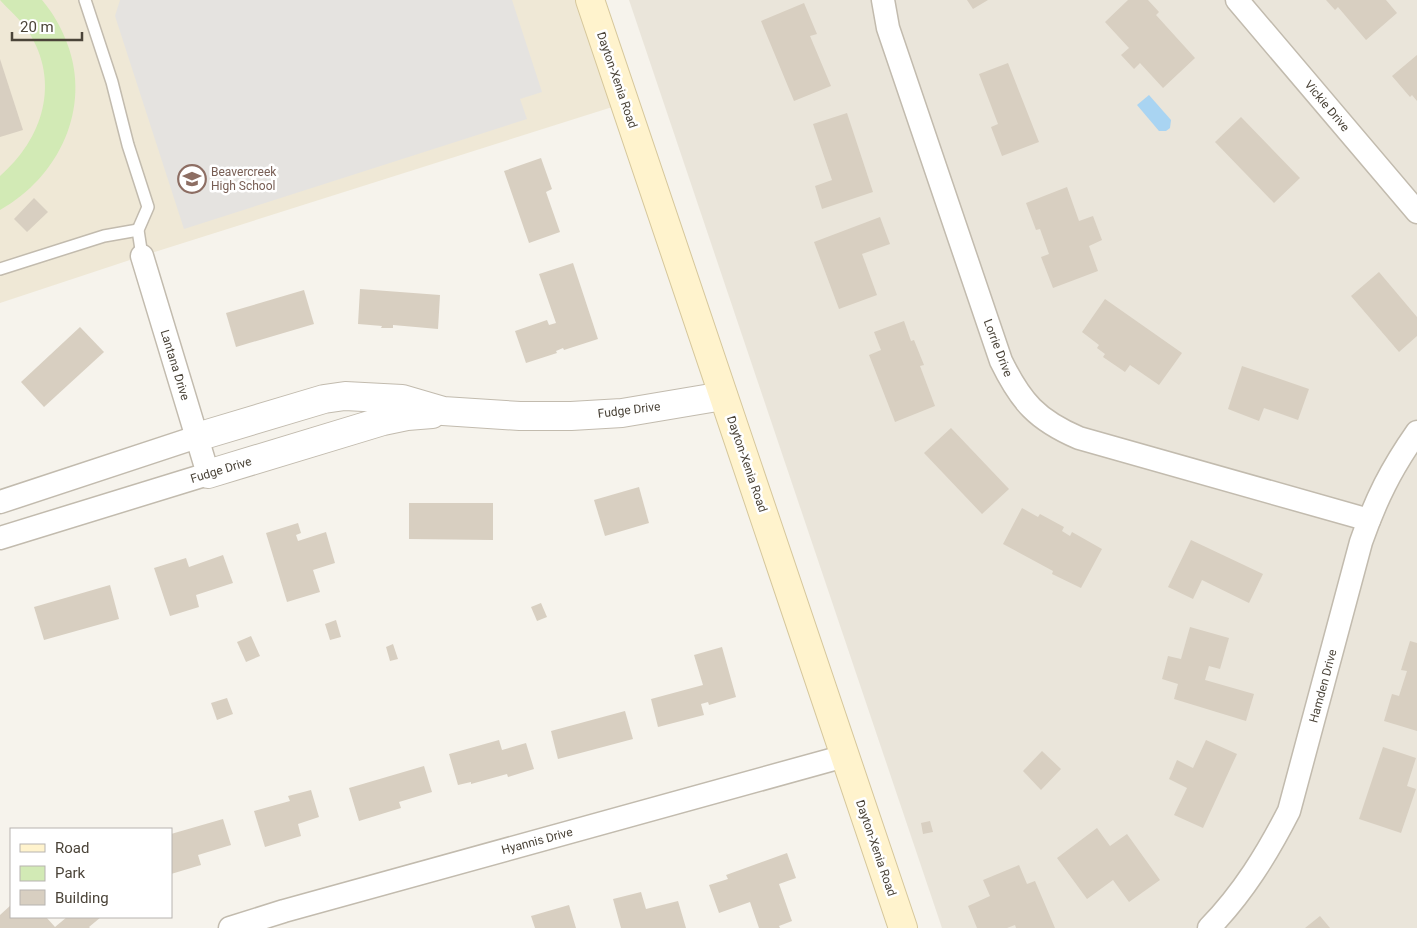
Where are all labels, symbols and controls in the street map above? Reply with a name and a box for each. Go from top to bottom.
scale bar [12,10,82,42]
text: 20 m [20,18,54,36]
street label: Dayton-Xenia Road [594,30,640,130]
street label: Vickie Drive [1302,78,1352,134]
school or university icon: Beavercreek High School [177,164,207,194]
place label: Beavercreek High School [211,165,277,193]
street label: Lorrie Drive [981,317,1015,379]
street label: Lantana Drive [158,328,192,402]
street label: Fudge Drive [597,399,661,421]
street label: Dayton-Xenia Road [724,414,770,514]
street label: Fudge Drive [189,454,253,486]
street label: Hamden Drive [1306,648,1340,724]
street label: Dayton-Xenia Road [853,798,899,898]
street label: Hyannis Drive [500,825,574,857]
legend [10,828,172,918]
text: Road [55,839,89,857]
text: Park [55,864,86,882]
text: Building [55,889,109,907]

